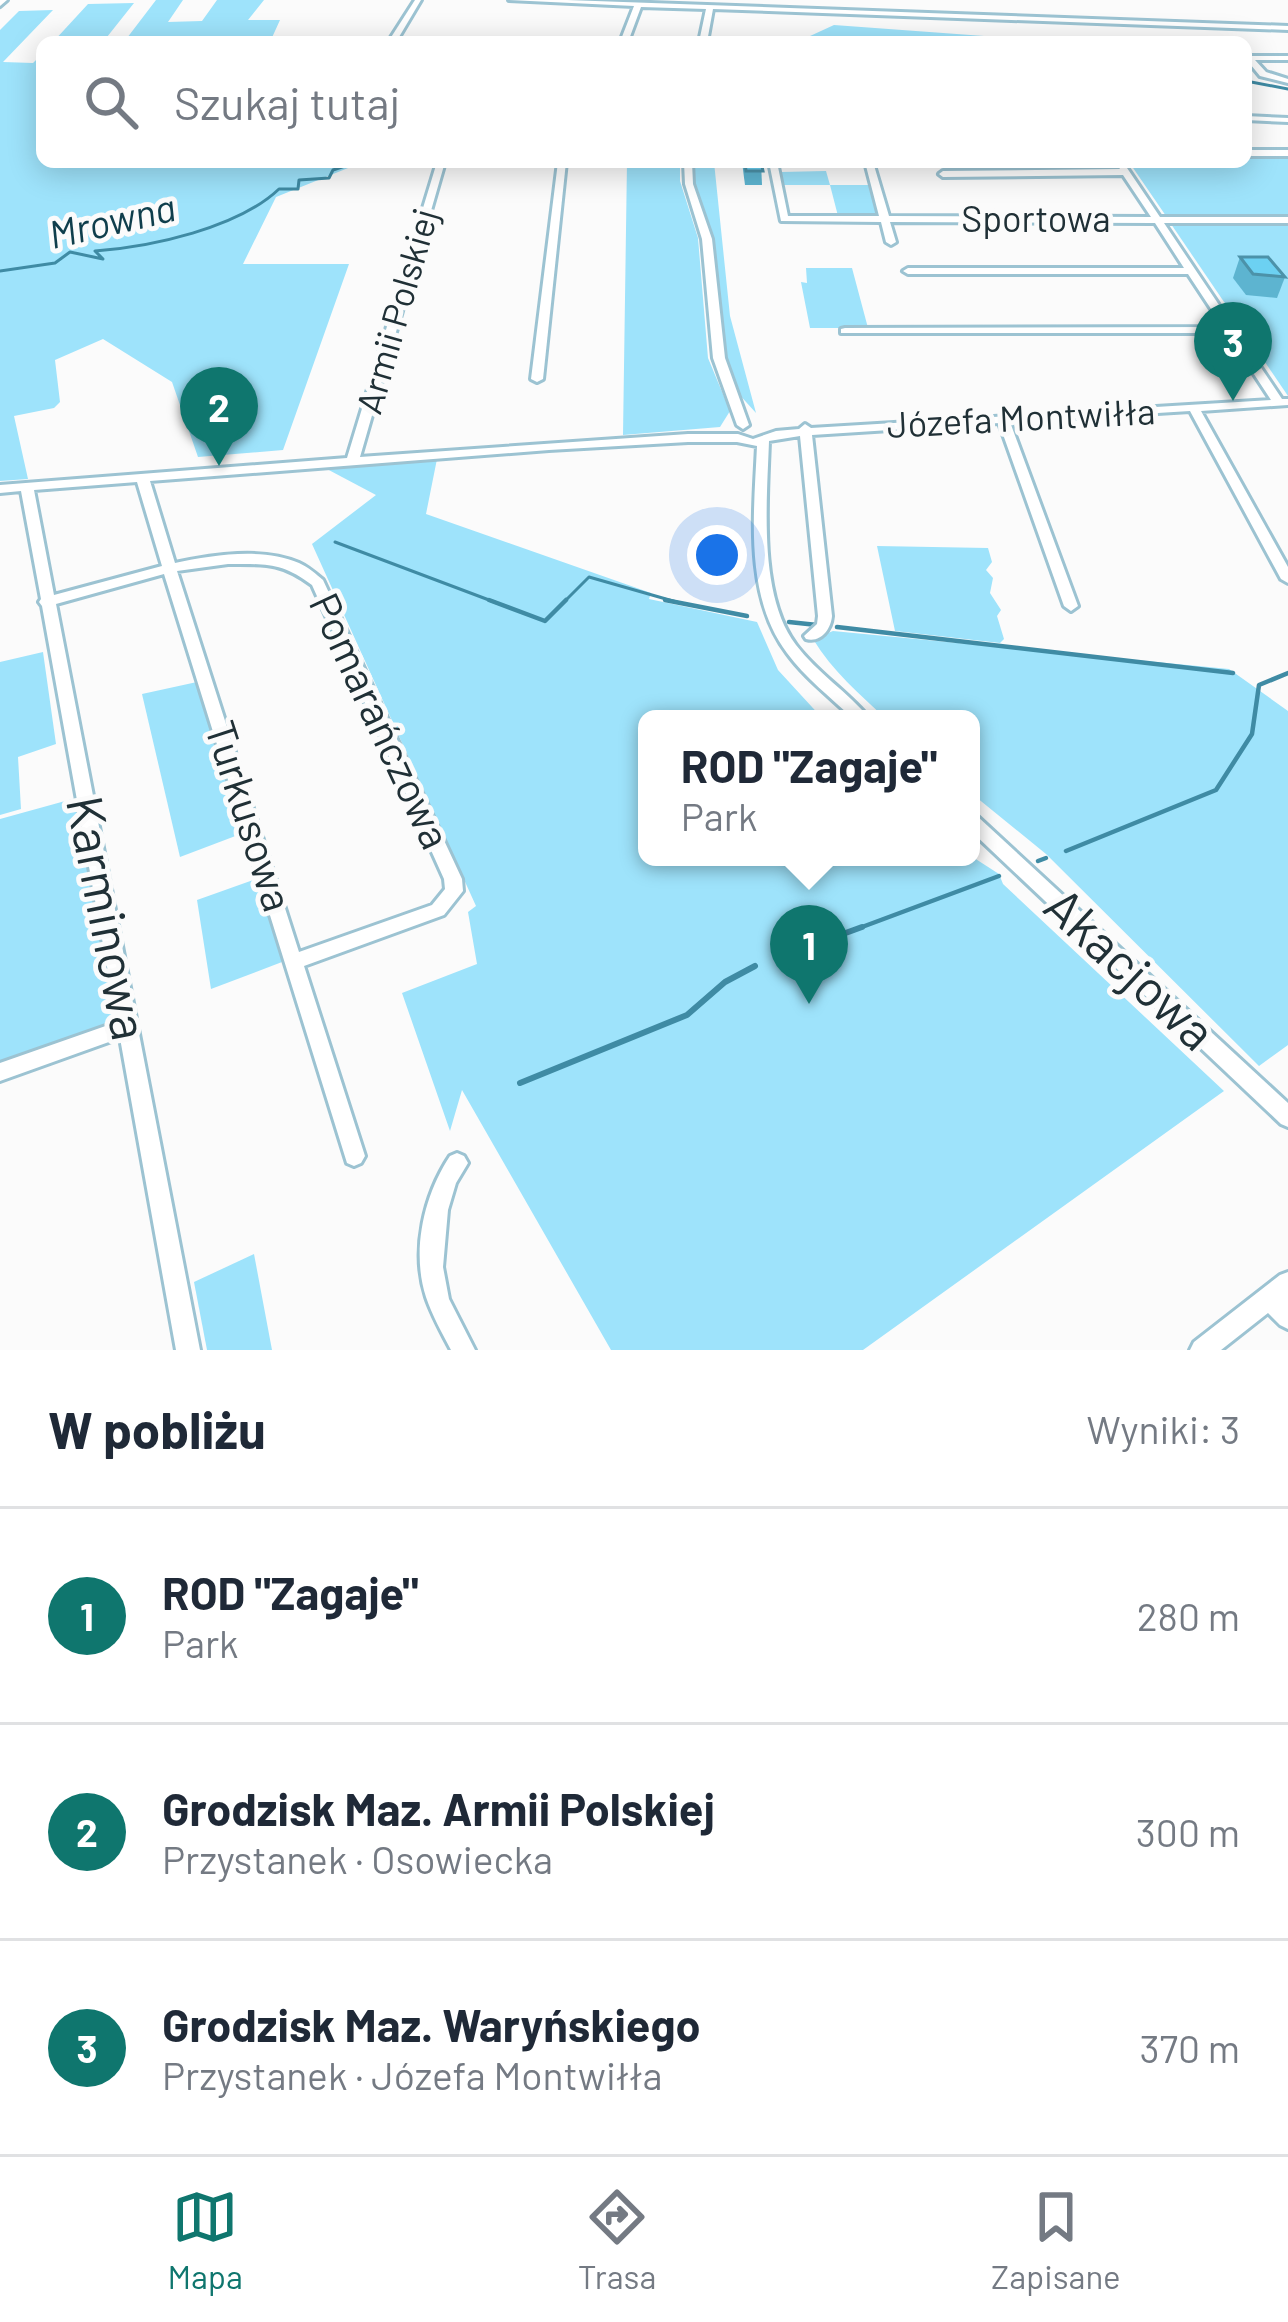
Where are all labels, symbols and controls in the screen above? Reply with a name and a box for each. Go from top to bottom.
search box [36,36,1252,168]
icon: search [78,69,144,135]
text: Szukaj tutaj [174,75,401,129]
water label: Mrowna [44,182,180,257]
street label: Sportowa [961,196,1111,239]
street label: Armii Polskiej [346,203,445,418]
pin: 3 [1194,302,1272,401]
pin: 2 [180,367,258,466]
street label: Józefa Montwiłła [886,388,1156,445]
your location [687,525,747,585]
street label: Pomarańczowa [301,584,463,856]
popup [638,710,980,866]
street label: Turkusowa [197,714,305,917]
text: ROD "Zagaje" [681,738,937,792]
street label: Karminowa [56,790,163,1045]
text: Park [681,792,757,839]
street label: Akacjowa [1034,873,1229,1061]
pin: 1 [770,905,848,1004]
text: W pobliżu [48,1398,266,1459]
text: Wyniki: 3 [1087,1405,1240,1452]
text: ROD "Zagaje" [162,1565,418,1619]
text: 1 [80,1592,94,1639]
text: 280 m [1137,1592,1240,1639]
text: Park [162,1619,239,1666]
text: Grodzisk Maz. Armii Polskiej [162,1781,715,1835]
text: 2 [76,1808,98,1855]
text: 300 m [1136,1808,1240,1855]
text: Przystanek · Osowiecka [162,1835,553,1882]
text: Grodzisk Maz. Waryńskiego [162,1997,701,2051]
text: 3 [76,2024,98,2071]
text: 370 m [1139,2024,1240,2071]
text: Przystanek · Józefa Montwiłła [162,2051,662,2098]
tab: Mapa [167,2184,243,2296]
tab: Trasa [578,2184,656,2296]
tab: Zapisane [991,2184,1121,2296]

